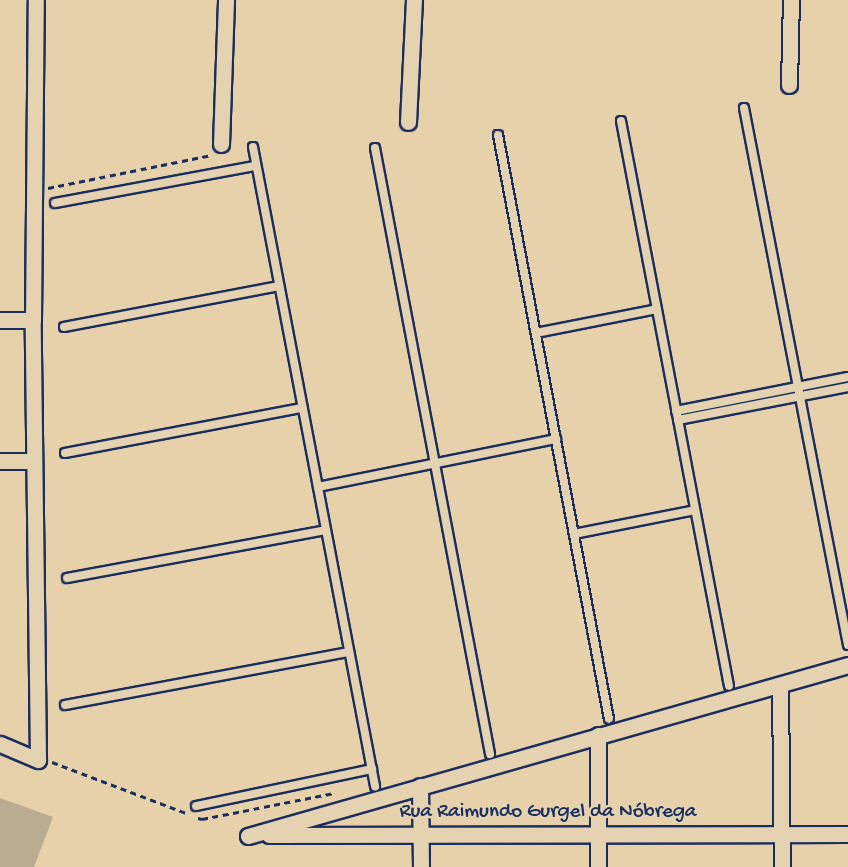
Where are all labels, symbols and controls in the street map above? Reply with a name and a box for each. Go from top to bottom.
street label: Rua Raimundo Gurgel da Nóbrega [399,800,697,826]

